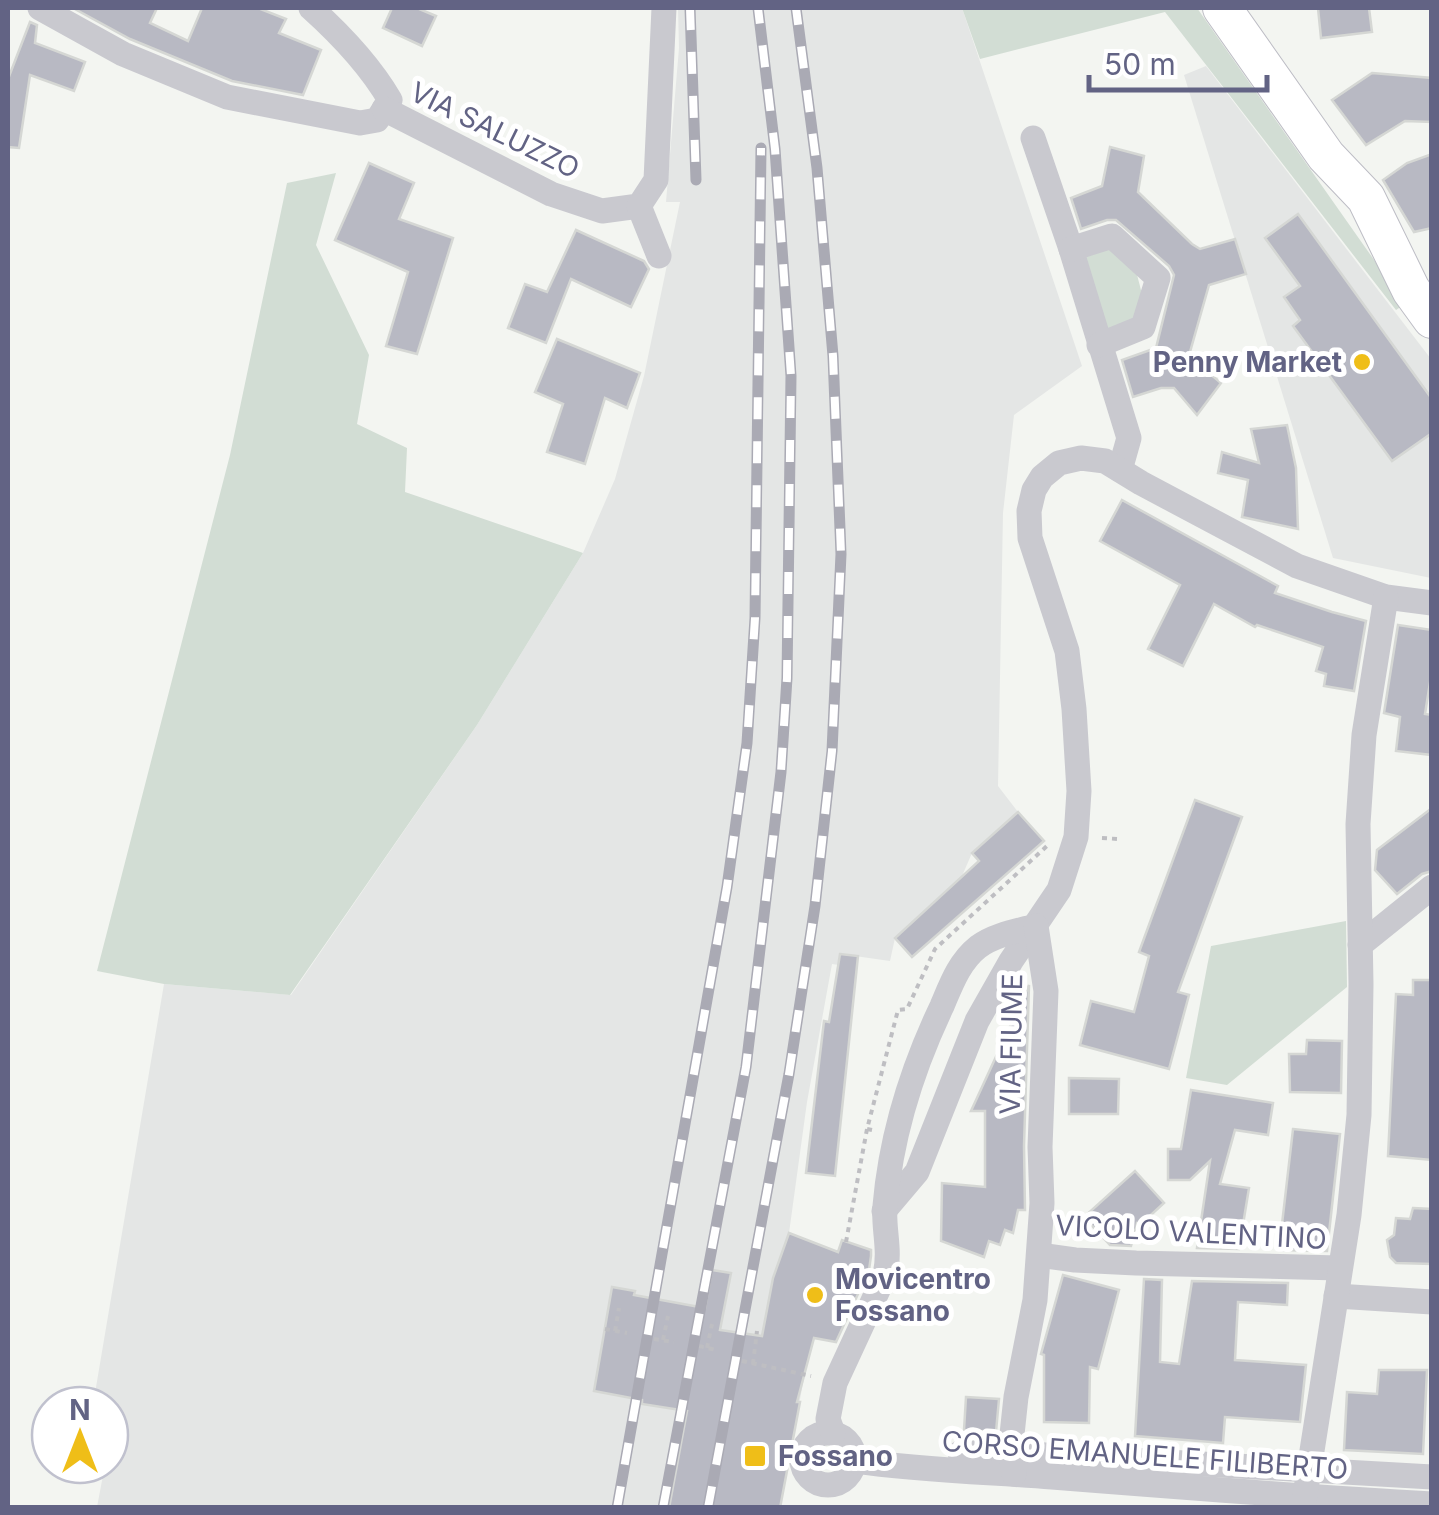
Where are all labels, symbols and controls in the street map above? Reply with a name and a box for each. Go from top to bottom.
scale bar [1089,30,1266,92]
text: 50 m [1104,46,1176,82]
street label: VIA SALUZZO [405,74,585,186]
place label: Penny Market [1153,345,1342,379]
marker: Penny Market [1351,351,1373,373]
street label: VIA FIUME [993,973,1029,1115]
street label: VICOLO VALENTINO [1054,1208,1328,1256]
place label: Movicentro Fossano [835,1262,991,1328]
marker: Movicentro Fossano [804,1284,826,1306]
north arrow [30,1385,130,1485]
text: N [69,1393,91,1427]
street label: CORSO EMANUELE FILIBERTO [941,1424,1349,1486]
place label: Fossano [778,1439,893,1473]
marker: Fossano [742,1443,768,1469]

